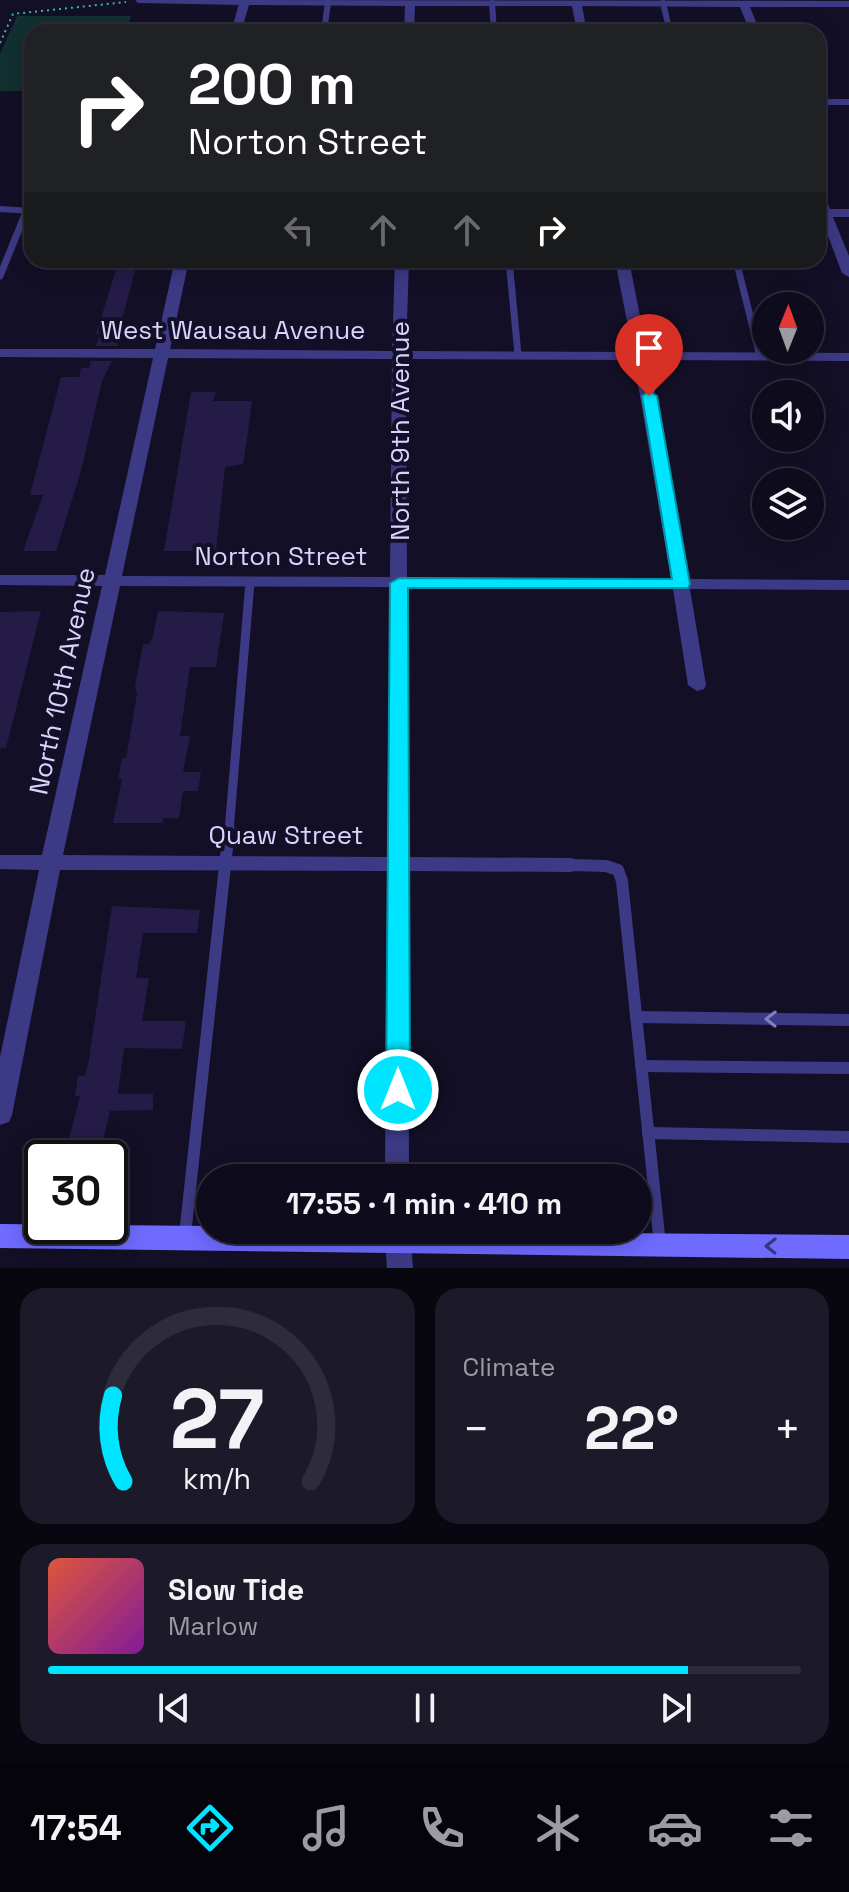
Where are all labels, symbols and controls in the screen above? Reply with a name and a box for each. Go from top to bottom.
text: 200 m [188,49,356,120]
icon: right [56,56,160,160]
text: Norton Street [188,119,427,165]
icon: left [277,208,321,252]
icon: ahead [361,208,405,252]
icon: ahead [445,208,489,252]
icon: right [529,208,573,252]
north arrow [752,292,824,364]
map controls [752,292,824,540]
street label: West Wausau Avenue [101,313,365,347]
pin [615,314,683,396]
street label: North 9th Avenue [383,321,417,541]
icon: arrive [627,326,671,370]
button: sound [752,380,824,452]
button: layers [752,468,824,540]
street label: Norton Street [195,539,367,573]
street label: North 10th Avenue [21,564,103,798]
street label: Quaw Street [209,818,363,852]
one-way arrow [764,1010,777,1028]
position arrow [356,1048,440,1132]
speed limit sign: 30 [24,1140,128,1244]
text: 17:55 · 1 min · 410 m [286,1184,562,1223]
one-way arrow [764,1237,777,1255]
text: Climate [463,1350,555,1384]
text: 27 [170,1366,265,1472]
text: 22° [584,1390,679,1467]
text: − [463,1401,490,1457]
text: + [774,1401,801,1457]
text: km/h [183,1461,251,1497]
text: Slow Tide [168,1570,304,1609]
text: Marlow [168,1609,258,1643]
icon: previous [152,1686,196,1730]
icon: pause [403,1686,447,1730]
icon: next [654,1686,698,1730]
icon: directions [182,1800,238,1856]
icon: music [298,1800,354,1856]
icon: phone [414,1800,470,1856]
icon: climate [530,1800,586,1856]
icon: car [647,1800,703,1856]
icon: filters [763,1800,819,1856]
text: 17:54 [30,1805,122,1851]

